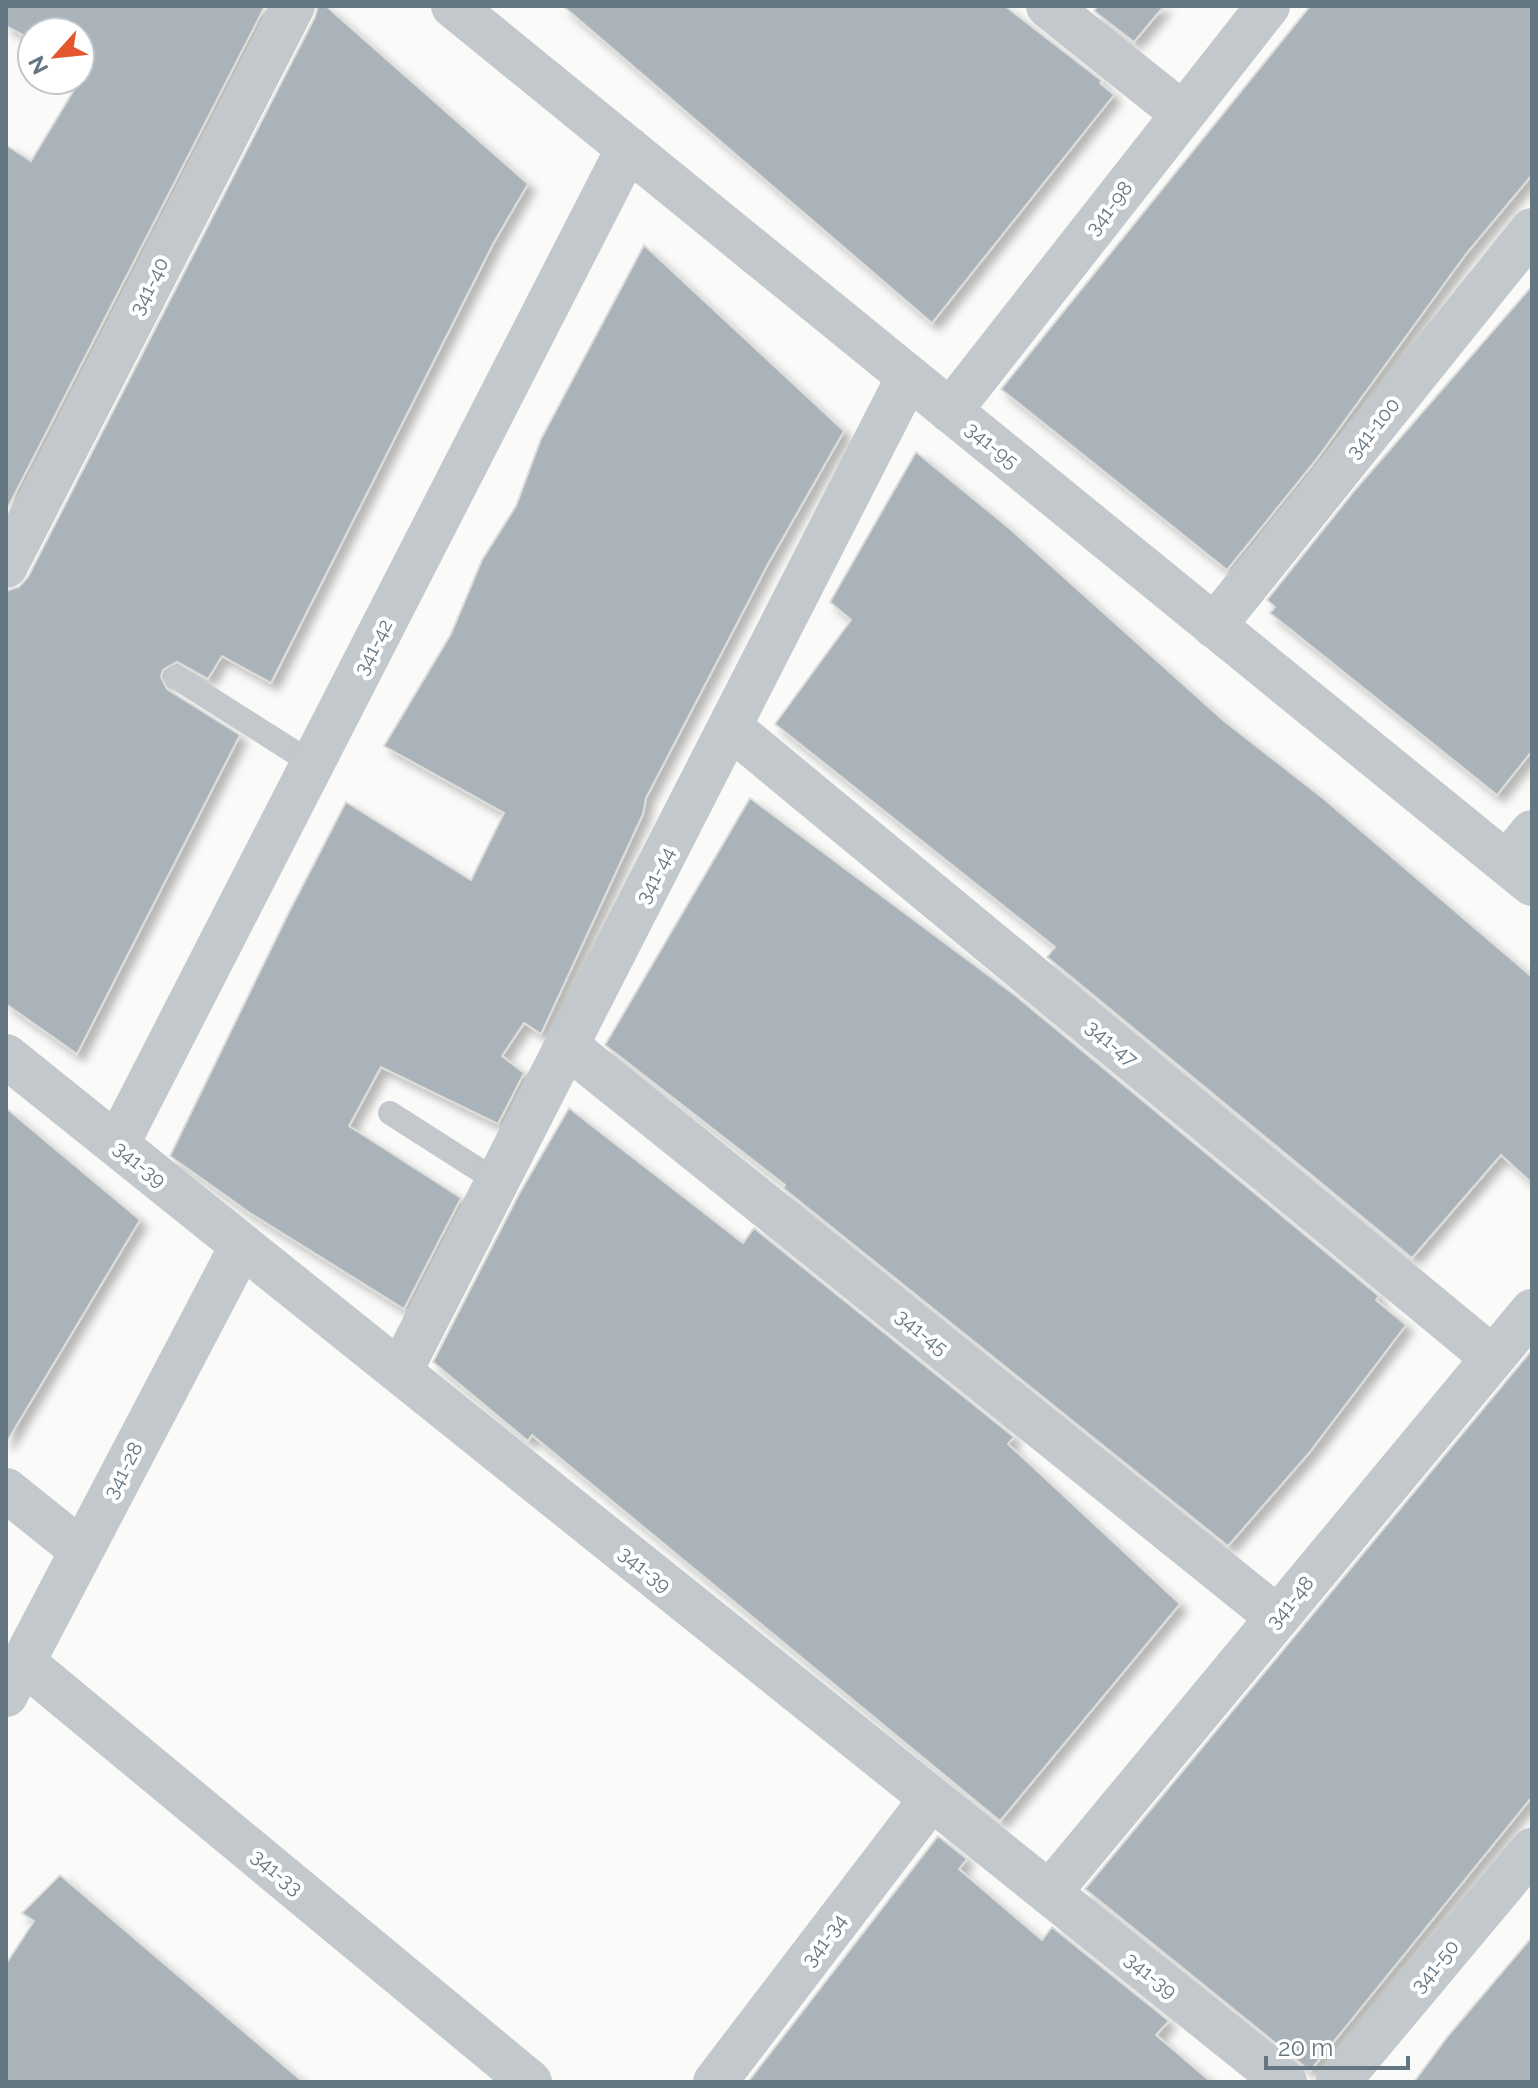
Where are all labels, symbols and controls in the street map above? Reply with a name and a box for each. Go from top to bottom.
north arrow [16,16,96,96]
text: N [23,52,54,78]
street label: 341-98 [1080,176,1138,240]
street label: 341-40 [124,253,174,319]
street label: 341-100 [1341,393,1405,463]
street label: 341-95 [961,416,1023,474]
street label: 341-42 [349,615,397,679]
street label: 341-44 [631,843,679,907]
street label: 341-47 [1081,1015,1143,1072]
street label: 341-39 [109,1136,171,1192]
street label: 341-45 [891,1304,953,1360]
street label: 341-28 [98,1438,148,1502]
street label: 341-39 [614,1541,676,1597]
street label: 341-48 [1261,1571,1319,1633]
street label: 341-33 [247,1844,307,1900]
street label: 341-34 [797,1909,851,1971]
street label: 341-50 [1406,1935,1464,1997]
street label: 341-39 [1120,1947,1182,2003]
scale bar [1266,2020,1408,2070]
text: 20 m [1278,2033,1333,2062]

